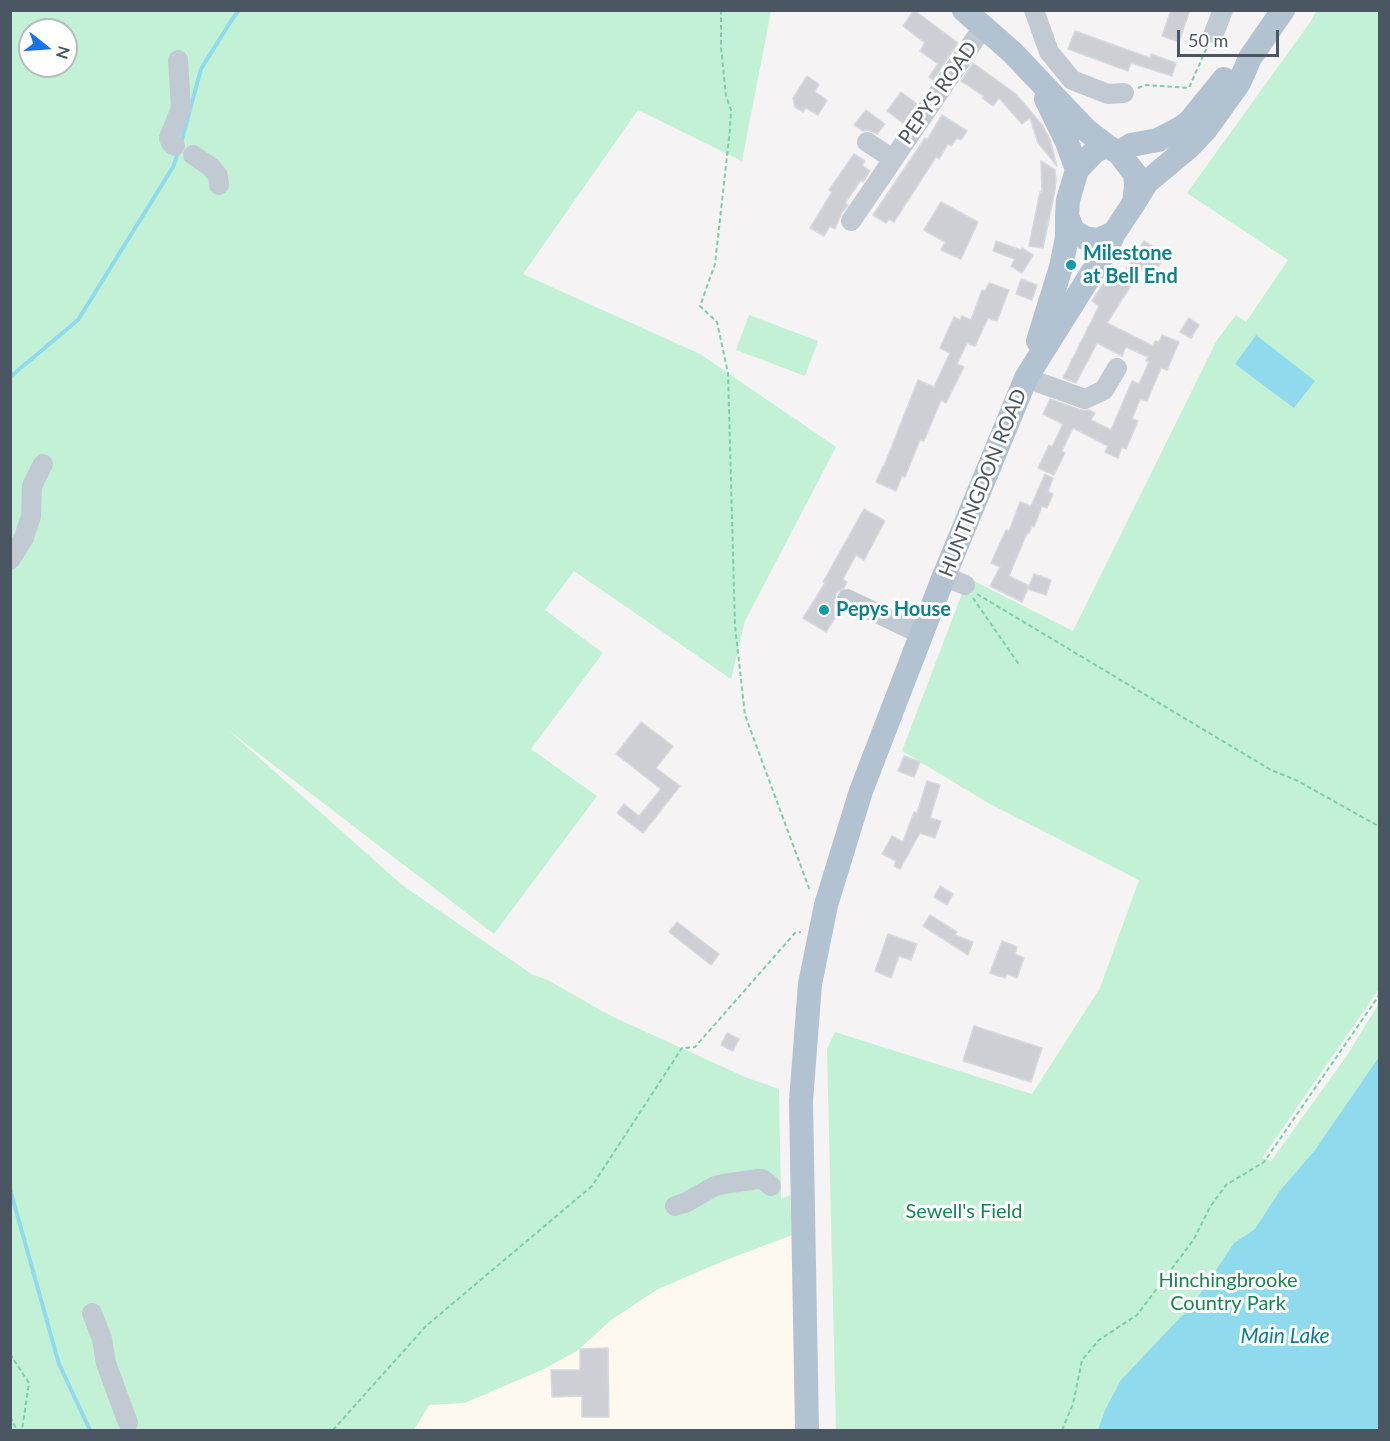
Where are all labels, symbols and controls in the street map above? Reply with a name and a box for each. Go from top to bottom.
north arrow [18,18,78,78]
scale bar [1180,18,1282,56]
text: 50 m [1188,29,1228,51]
street label: PEPYS ROAD [894,37,982,149]
text: N [53,44,75,61]
place label: Milestone at Bell End [1083,242,1178,289]
marker: Milestone at Bell End [1064,258,1078,272]
street label: HUNTINGDON ROAD [934,385,1032,581]
place label: Pepys House [836,598,951,622]
marker: Pepys House [817,603,831,617]
park label: Sewell's Field [905,1200,1023,1224]
park label: Hinchingbrooke Country Park [1158,1269,1298,1316]
water label: Main Lake [1240,1323,1330,1349]

